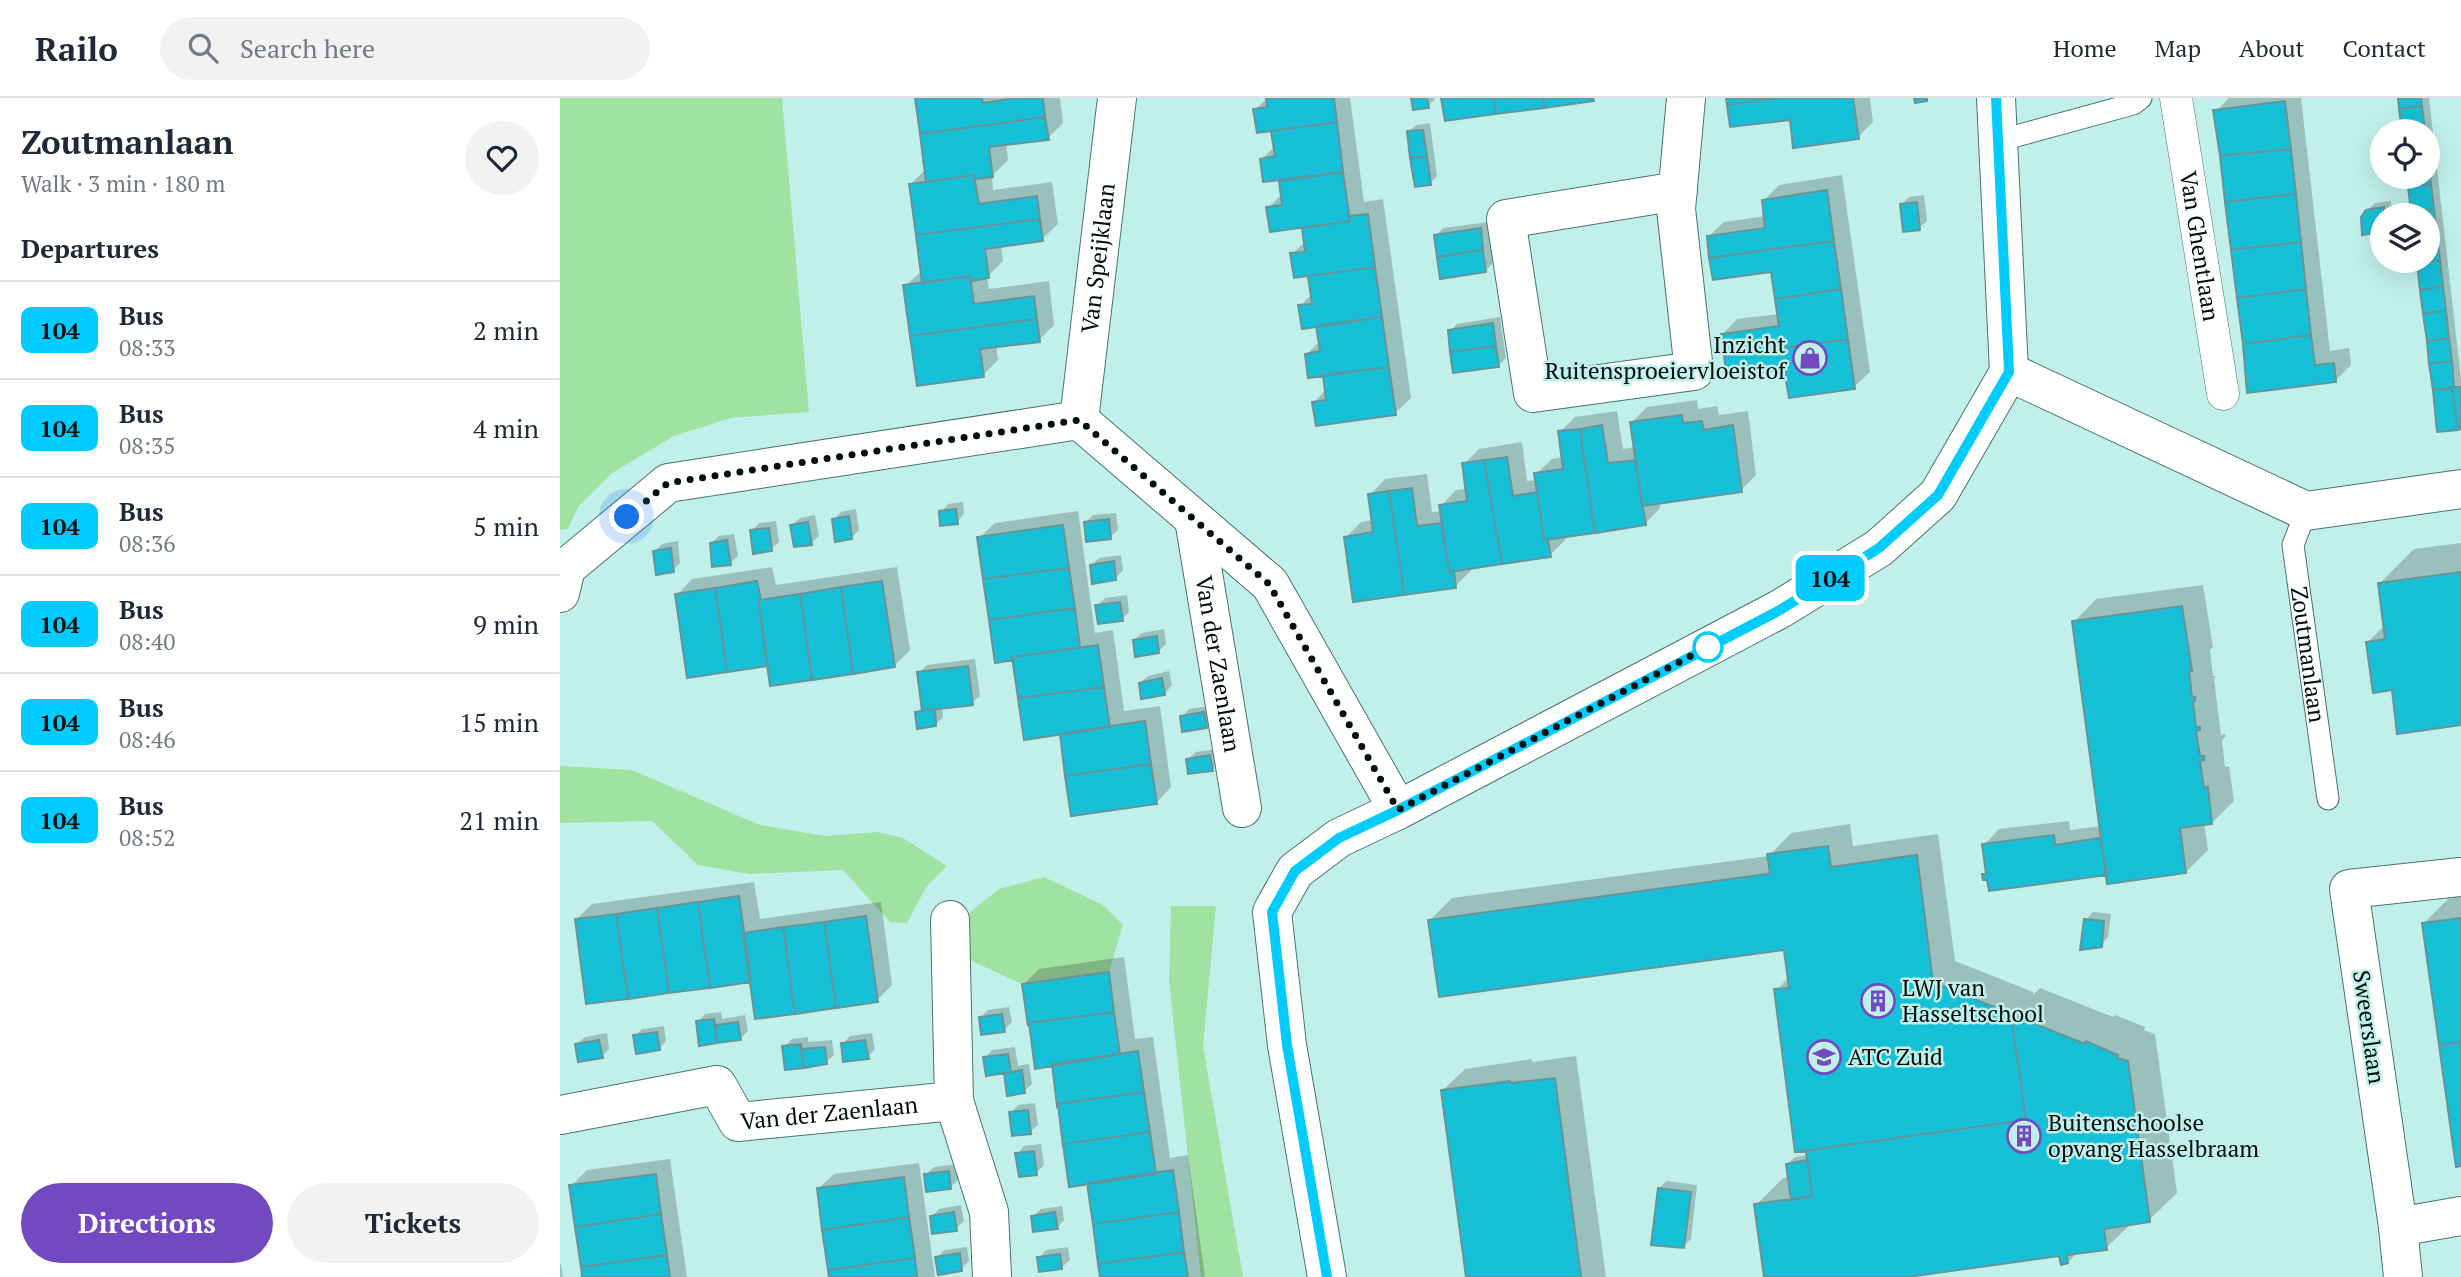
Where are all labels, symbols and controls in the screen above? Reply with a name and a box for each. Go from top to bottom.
search box [160,17,650,80]
text: Railo [35,27,118,70]
icon: search [184,29,222,67]
text: Search here [240,31,375,65]
text: Home [2053,32,2117,64]
text: Map [2155,32,2201,64]
text: About [2239,32,2305,64]
text: Contact [2343,32,2426,64]
map controls [2370,119,2440,273]
button: locate [2370,119,2440,189]
text: Zoutmanlaan [21,120,233,163]
button: heart [465,121,539,195]
text: Walk · 3 min · 180 m [21,168,225,199]
street label: Van Ghentlaan [2173,169,2227,324]
street label: Van Speijklaan [1073,181,1122,335]
button: layers [2370,203,2440,273]
text: Departures [21,231,159,265]
text: Bus [119,298,164,332]
text: 2 min [473,313,539,347]
text: 104 [39,314,80,346]
place label: Inzicht Ruitensproeiervloeistof [1545,329,1788,386]
text: 08:33 [119,332,176,363]
shop icon: Inzicht Ruitensproeiervloeistof [1791,339,1829,377]
text: Bus [119,396,164,430]
text: 4 min [473,411,539,445]
text: 104 [39,412,80,444]
text: 08:35 [119,430,176,461]
text: Bus [119,494,164,528]
your location [609,499,644,534]
text: 5 min [473,509,539,543]
text: 104 [39,510,80,542]
text: 08:36 [119,528,176,559]
line badge: 104 [1790,555,1870,601]
text: 104 [1810,562,1850,594]
street label: Van der Zaenlaan [1189,573,1249,755]
street label: Zoutmanlaan [2284,585,2333,725]
text: Bus [119,592,164,626]
text: 9 min [473,607,539,641]
text: 104 [39,608,80,640]
text: 08:40 [119,626,176,657]
unlabelled marker [1693,632,1723,662]
text: Bus [119,690,164,724]
text: 15 min [459,705,539,739]
text: 104 [39,706,80,738]
text: 08:46 [119,724,176,755]
text: Bus [119,788,164,822]
text: 21 min [459,803,539,837]
text: 104 [39,804,80,836]
text: 08:52 [119,822,176,853]
street label: Sweerslaan [2346,968,2393,1086]
place label: LWJ van Hasseltschool [1902,972,2044,1029]
building icon: LWJ van Hasseltschool [1859,982,1897,1020]
school or university icon: ATC Zuid [1805,1038,1843,1076]
place label: ATC Zuid [1848,1041,1943,1072]
street label: Van der Zaenlaan [739,1089,920,1137]
place label: Buitenschoolse opvang Hasselbraam [2048,1107,2259,1164]
building icon: Buitenschoolse opvang Hasselbraam [2005,1117,2043,1155]
button: Directions [21,1183,273,1263]
button: Tickets [287,1183,539,1263]

